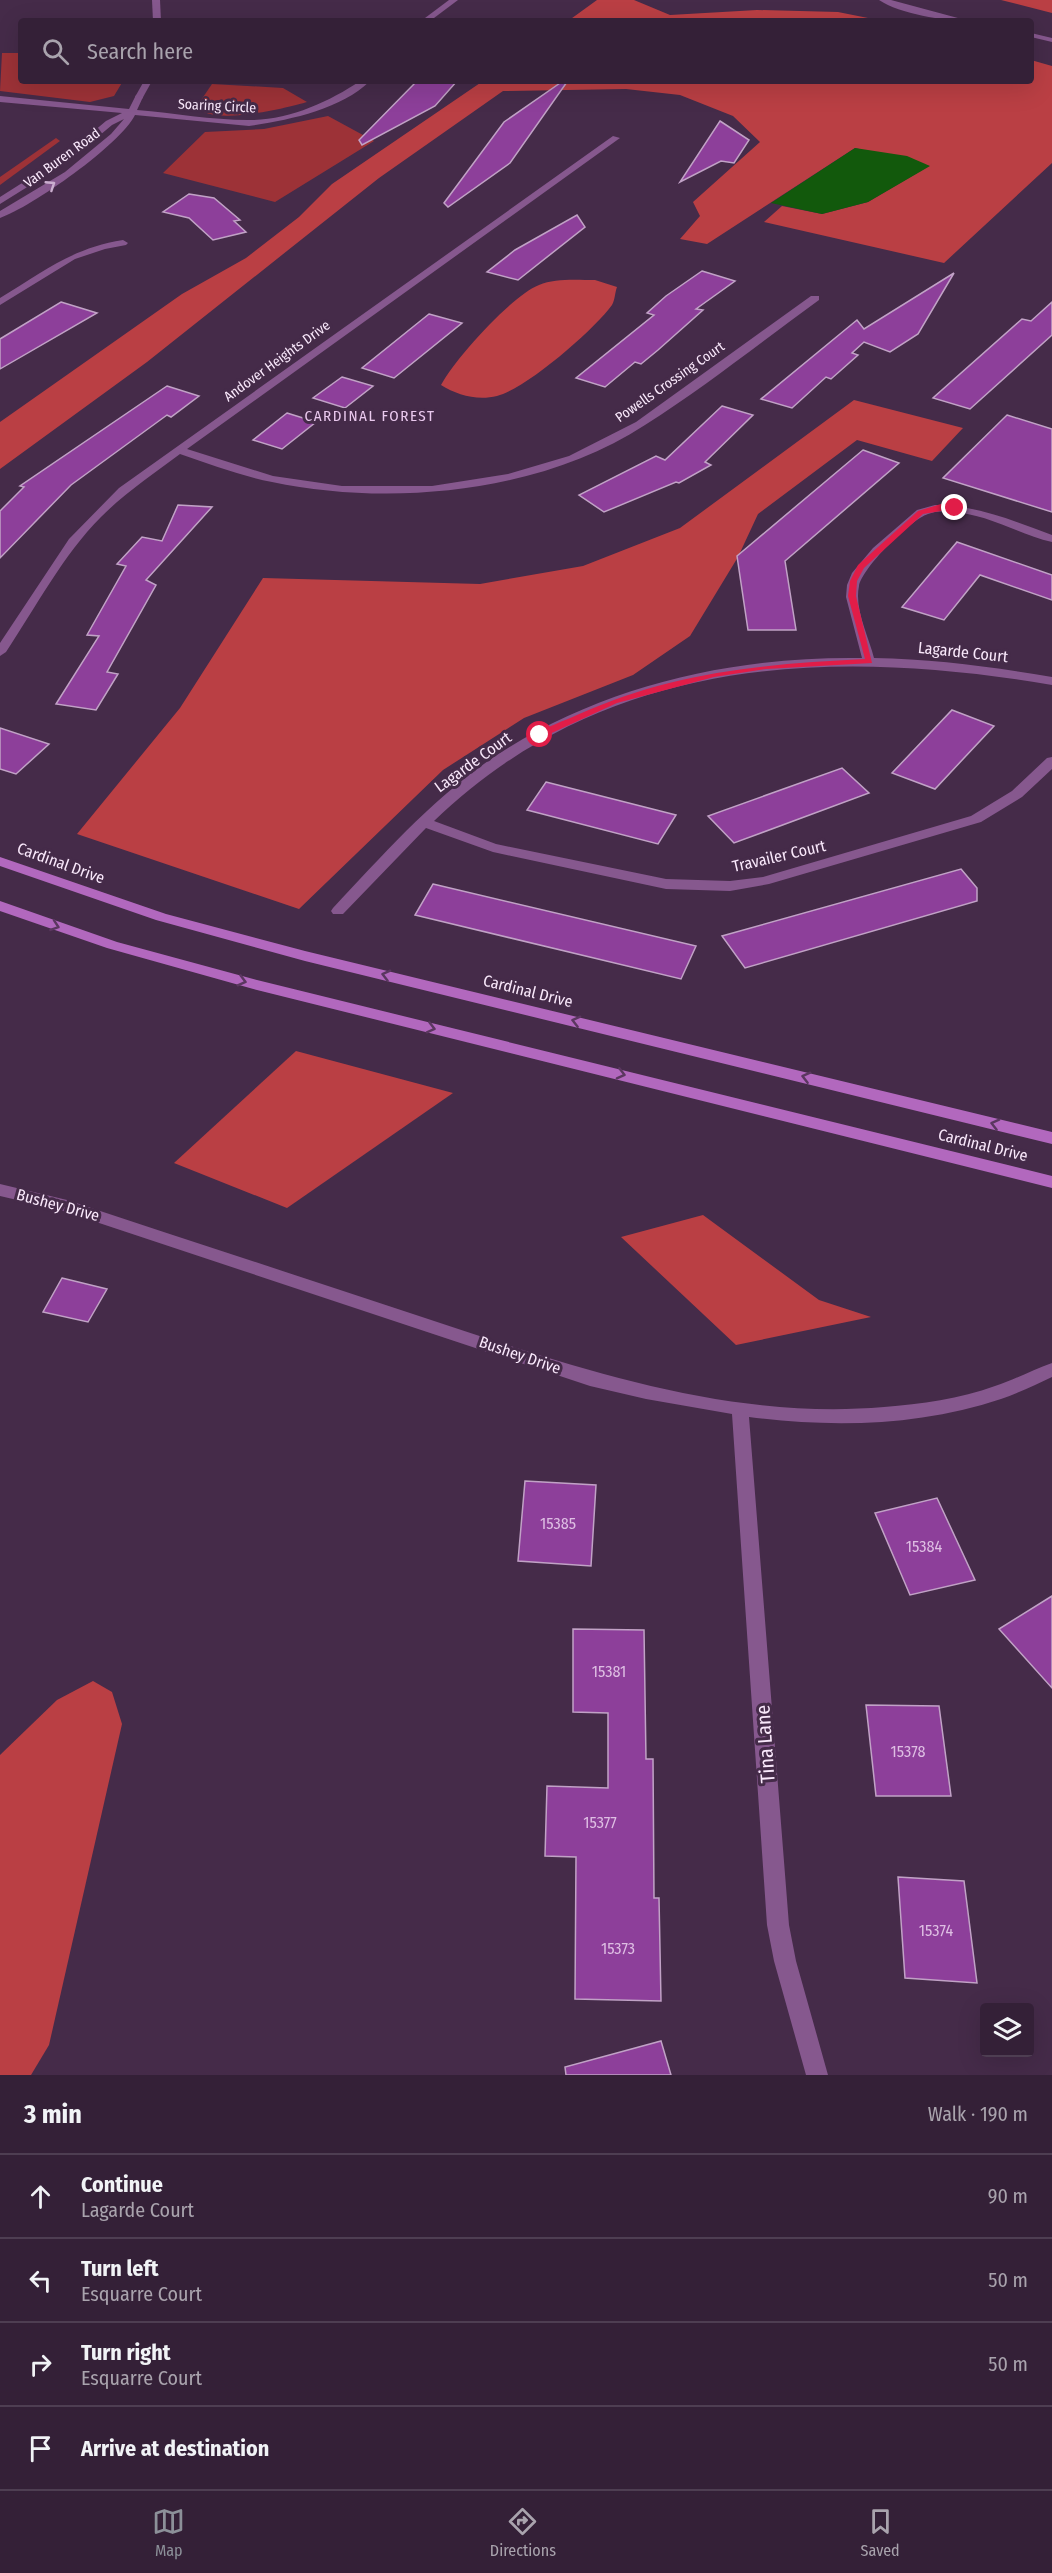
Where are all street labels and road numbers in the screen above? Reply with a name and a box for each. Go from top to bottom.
street label: Soaring Circle [177,95,257,117]
street label: Van Buren Road [21,125,103,191]
street label: Andover Heights Drive [221,317,334,405]
street label: Powells Crossing Court [612,338,728,426]
street label: Lagarde Court [917,638,1010,666]
street label: Lagarde Court [431,727,516,796]
street label: Travailer Court [730,836,828,876]
street label: Cardinal Drive [15,838,107,888]
street label: Cardinal Drive [481,971,575,1011]
street label: Cardinal Drive [936,1125,1030,1165]
street label: Bushey Drive [14,1185,102,1225]
street label: Bushey Drive [477,1332,563,1378]
street label: Tina Lane [750,1704,780,1784]

